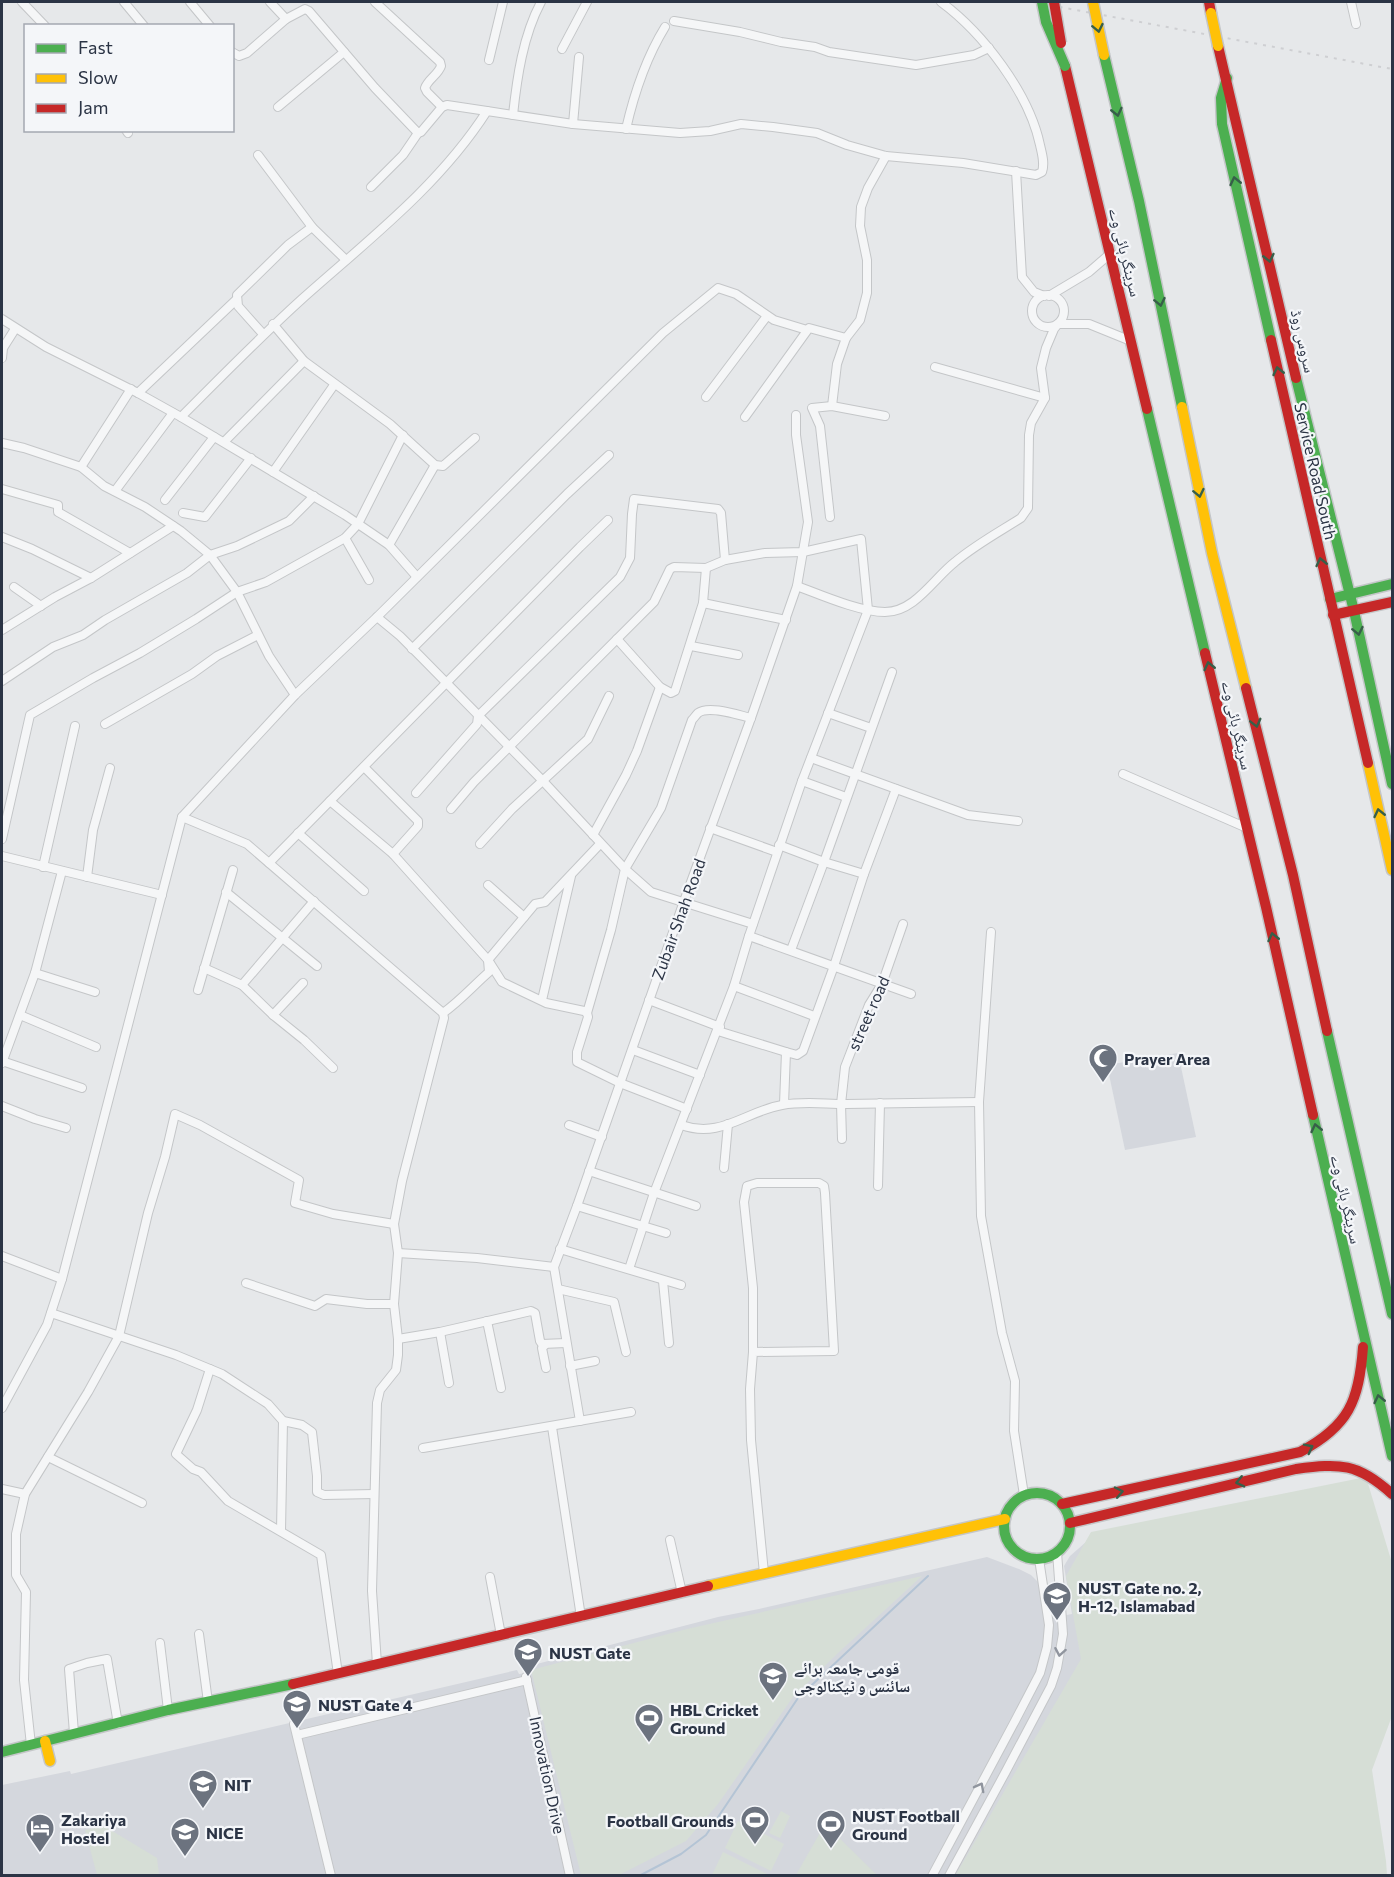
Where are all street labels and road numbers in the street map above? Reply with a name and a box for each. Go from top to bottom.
street label: سرینگر ہائی وے [1104,206,1146,299]
street label: سروس روڈ [1286,308,1320,375]
street label: Service Road South [1291,401,1341,541]
street label: سرینگر ہائی وے [1217,679,1257,772]
street label: Zubair Shah Road [647,856,709,982]
street label: street road [843,973,893,1053]
street label: سرینگر ہائی وے [1326,1153,1366,1246]
street label: Innovation Drive [526,1715,570,1835]

